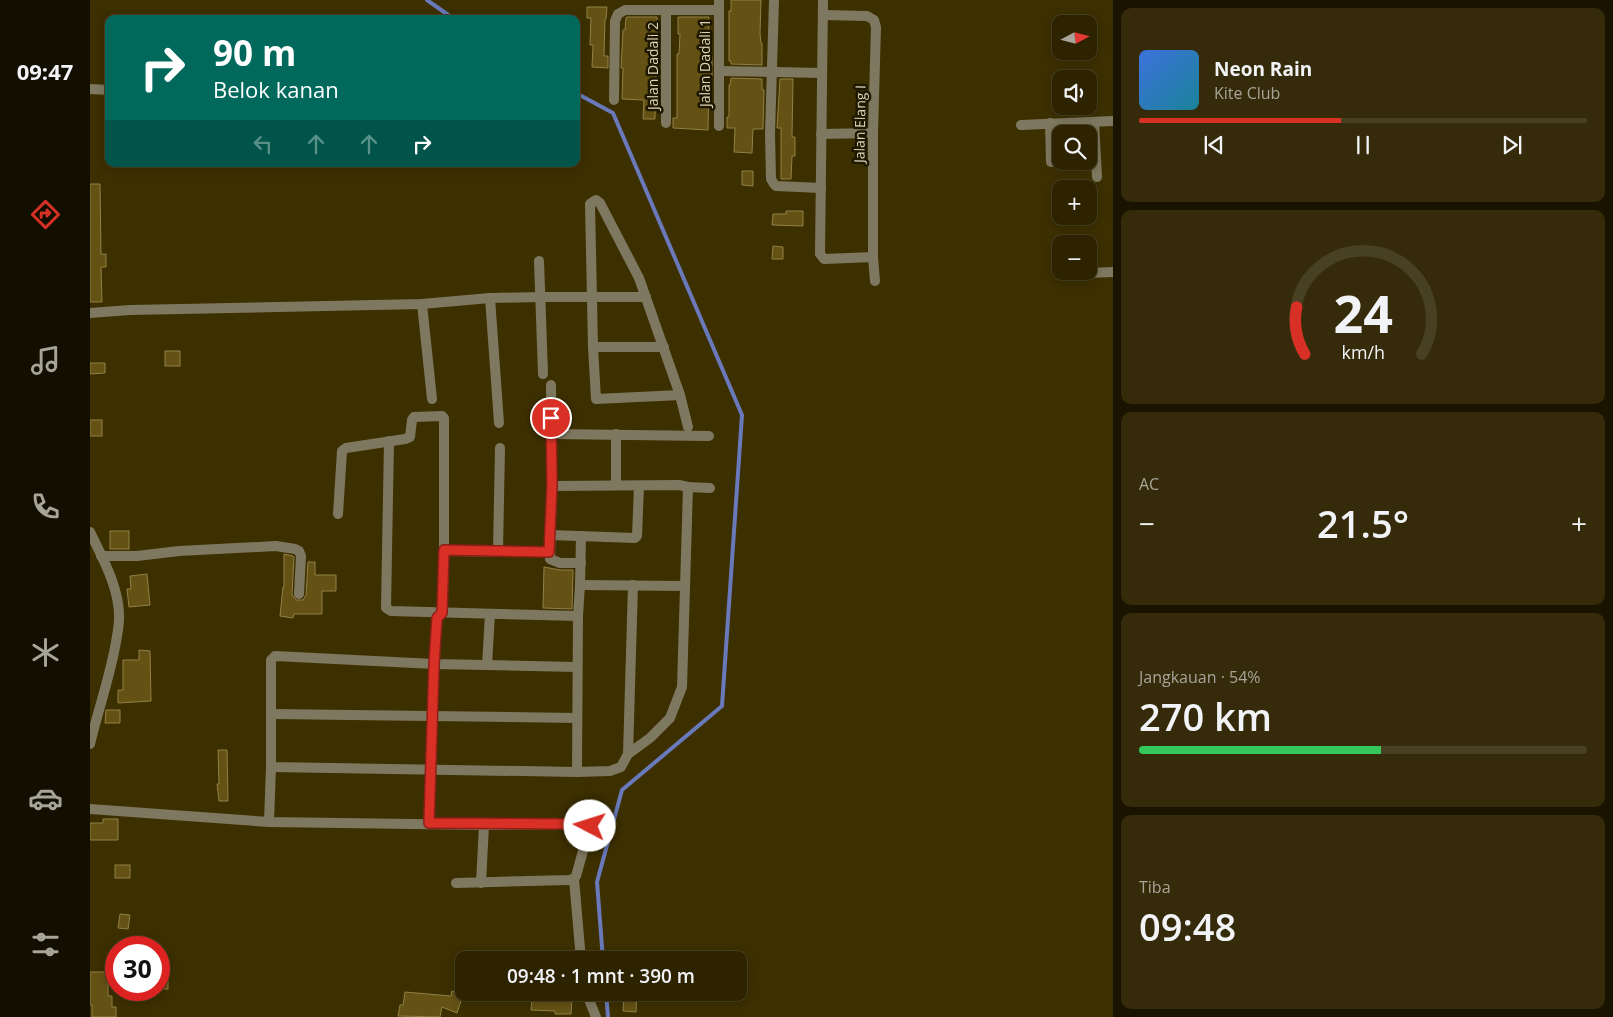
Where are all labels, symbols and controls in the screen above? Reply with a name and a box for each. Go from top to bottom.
north arrow [1052,15,1098,60]
map controls [1052,15,1097,280]
street label: Jalan Dadali 1 [695,19,714,109]
street label: Jalan Dadali 2 [643,22,662,112]
text: 90 m [213,29,296,76]
icon: right [130,35,195,100]
text: 09:47 [17,56,73,86]
text: Neon Rain [1214,56,1312,82]
button: sound [1052,70,1097,115]
text: Belok kanan [213,74,339,104]
text: Kite Club [1214,82,1280,104]
street label: Jalan Elang I [849,85,870,165]
button: search [1052,125,1097,170]
icon: left [249,130,277,158]
icon: ahead [302,130,330,158]
icon: ahead [355,130,383,158]
icon: right [408,130,436,158]
icon: previous [1200,131,1228,159]
icon: pause [1349,131,1377,159]
icon: next [1498,131,1526,159]
button: + [1052,180,1097,225]
icon: directions [28,197,63,232]
button: − [1052,235,1097,280]
text: 24 [1333,277,1393,348]
text: km/h [1341,340,1385,364]
icon: music [28,343,63,378]
pin [530,397,572,439]
icon: arrive [537,404,565,432]
text: AC [1139,473,1159,495]
icon: phone [28,489,63,524]
text: 21.5° [1317,497,1409,549]
text: − [1139,504,1155,542]
text: + [1571,504,1587,542]
icon: climate [28,635,63,670]
text: Jangkauan · 54% [1139,666,1261,688]
text: 270 km [1139,690,1272,742]
icon: car [28,781,63,816]
position arrow [563,799,615,851]
text: Tiba [1139,876,1171,898]
text: 09:48 [1139,900,1236,952]
icon: filters [28,927,63,962]
speed limit sign: 30 [105,936,170,1001]
text: 09:48 · 1 mnt · 390 m [507,963,695,989]

